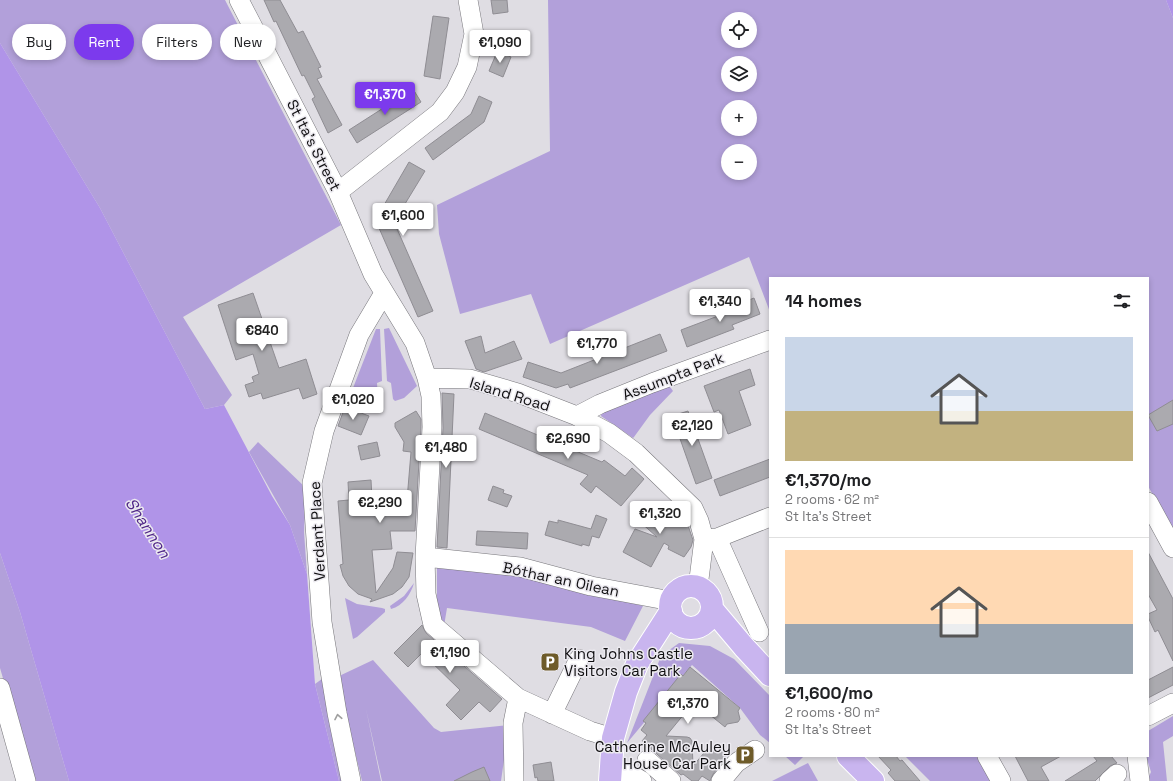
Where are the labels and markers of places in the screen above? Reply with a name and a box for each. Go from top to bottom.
pin: €1,090 [467,30,533,64]
pin: €1,370 [352,82,418,116]
pin: €1,600 [370,203,436,237]
pin: €1,340 [687,289,753,323]
pin: €840 [238,318,286,352]
pin: €1,770 [564,331,630,365]
pin: €1,020 [320,387,386,421]
pin: €2,120 [659,413,725,447]
pin: €2,690 [535,426,601,460]
pin: €1,480 [413,435,479,469]
pin: €2,290 [347,490,413,524]
pin: €1,320 [627,501,693,535]
pin: €1,190 [417,640,483,674]
place label: King Johns Castle Visitors Car Park [564,644,693,680]
parking icon: King Johns Castle Visitors Car Park [539,651,561,673]
pin: €1,370 [655,691,721,725]
place label: Catherine McAuley House Car Park [595,737,731,773]
parking icon: Catherine McAuley House Car Park [734,744,756,766]

